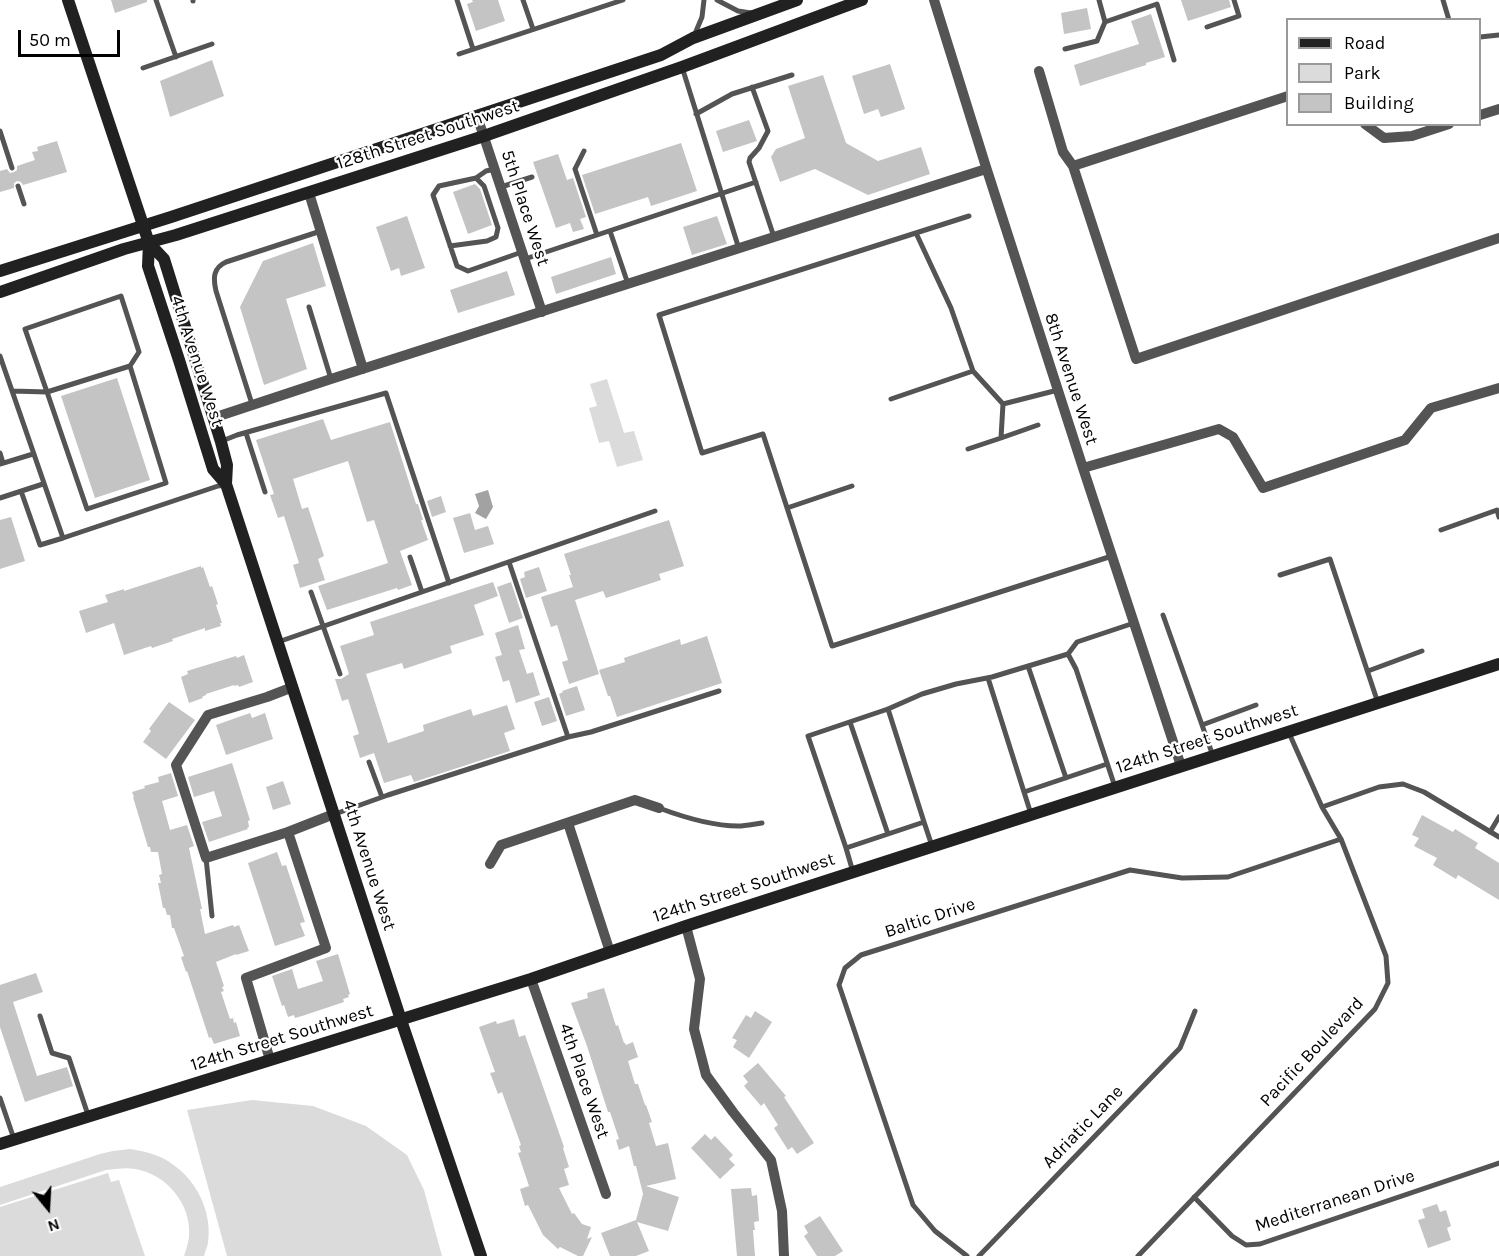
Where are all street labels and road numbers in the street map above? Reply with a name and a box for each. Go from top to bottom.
street label: 128th Street Southwest [334,95,522,175]
street label: 5th Place West [496,147,554,269]
street label: 4th Avenue West [166,293,228,429]
street label: 8th Avenue West [1039,310,1103,448]
street label: 124th Street Southwest [1113,699,1301,779]
street label: 4th Avenue West [338,797,400,933]
street label: 124th Street Southwest [650,848,838,928]
street label: Baltic Drive [882,893,978,943]
street label: Pacific Boulevard [1256,993,1368,1111]
street label: 124th Street Southwest [188,1000,376,1076]
street label: 4th Place West [554,1020,614,1142]
street label: Adriatic Lane [1038,1081,1128,1173]
street label: Mediterranean Drive [1252,1165,1418,1237]

